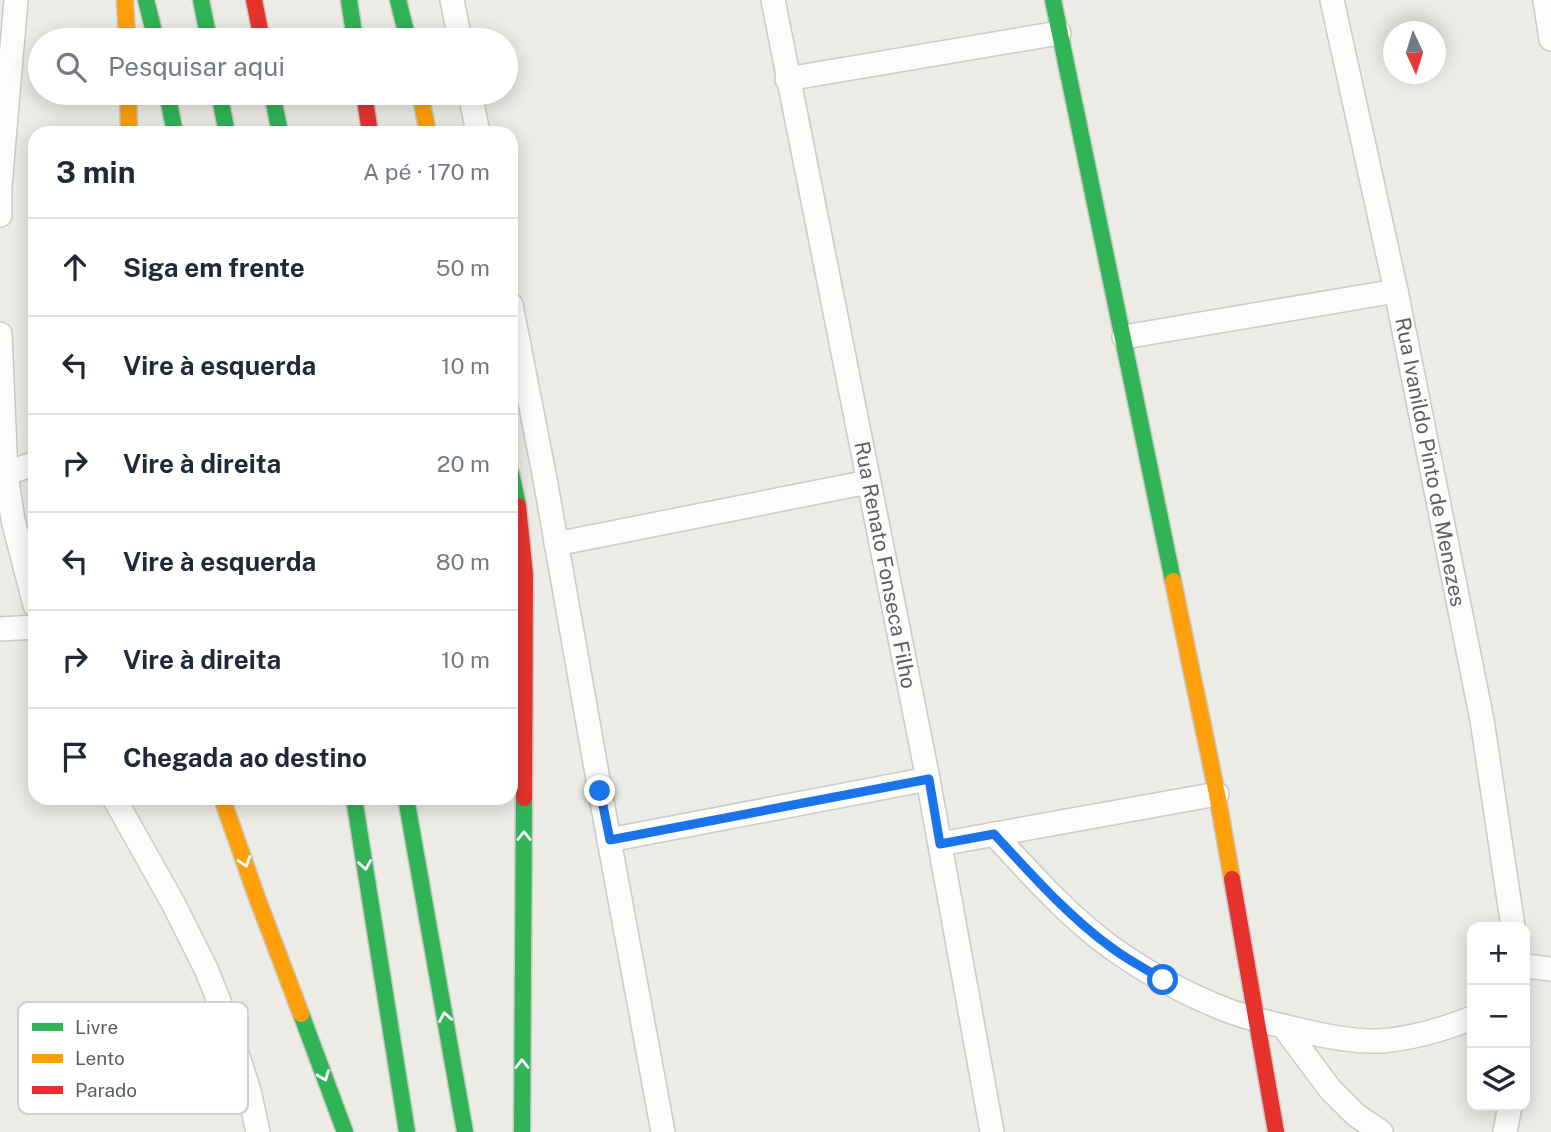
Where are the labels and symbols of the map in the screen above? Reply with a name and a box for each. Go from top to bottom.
north arrow [1383,21,1446,84]
street label: Rua Ivanildo Pinto de Menezes [1390,315,1471,609]
street label: Rua Renato Fonseca Filho [849,439,922,691]
route end [584,775,615,806]
one-way arrow [516,831,532,841]
one-way arrow [237,856,251,868]
one-way arrow [357,859,372,871]
route start [1147,964,1178,995]
legend [18,1002,248,1114]
one-way arrow [438,1011,453,1022]
text: Livre [75,1016,118,1038]
text: Lento [75,1047,125,1069]
one-way arrow [514,1058,530,1069]
one-way arrow [316,1069,330,1081]
text: Parado [75,1079,137,1101]

